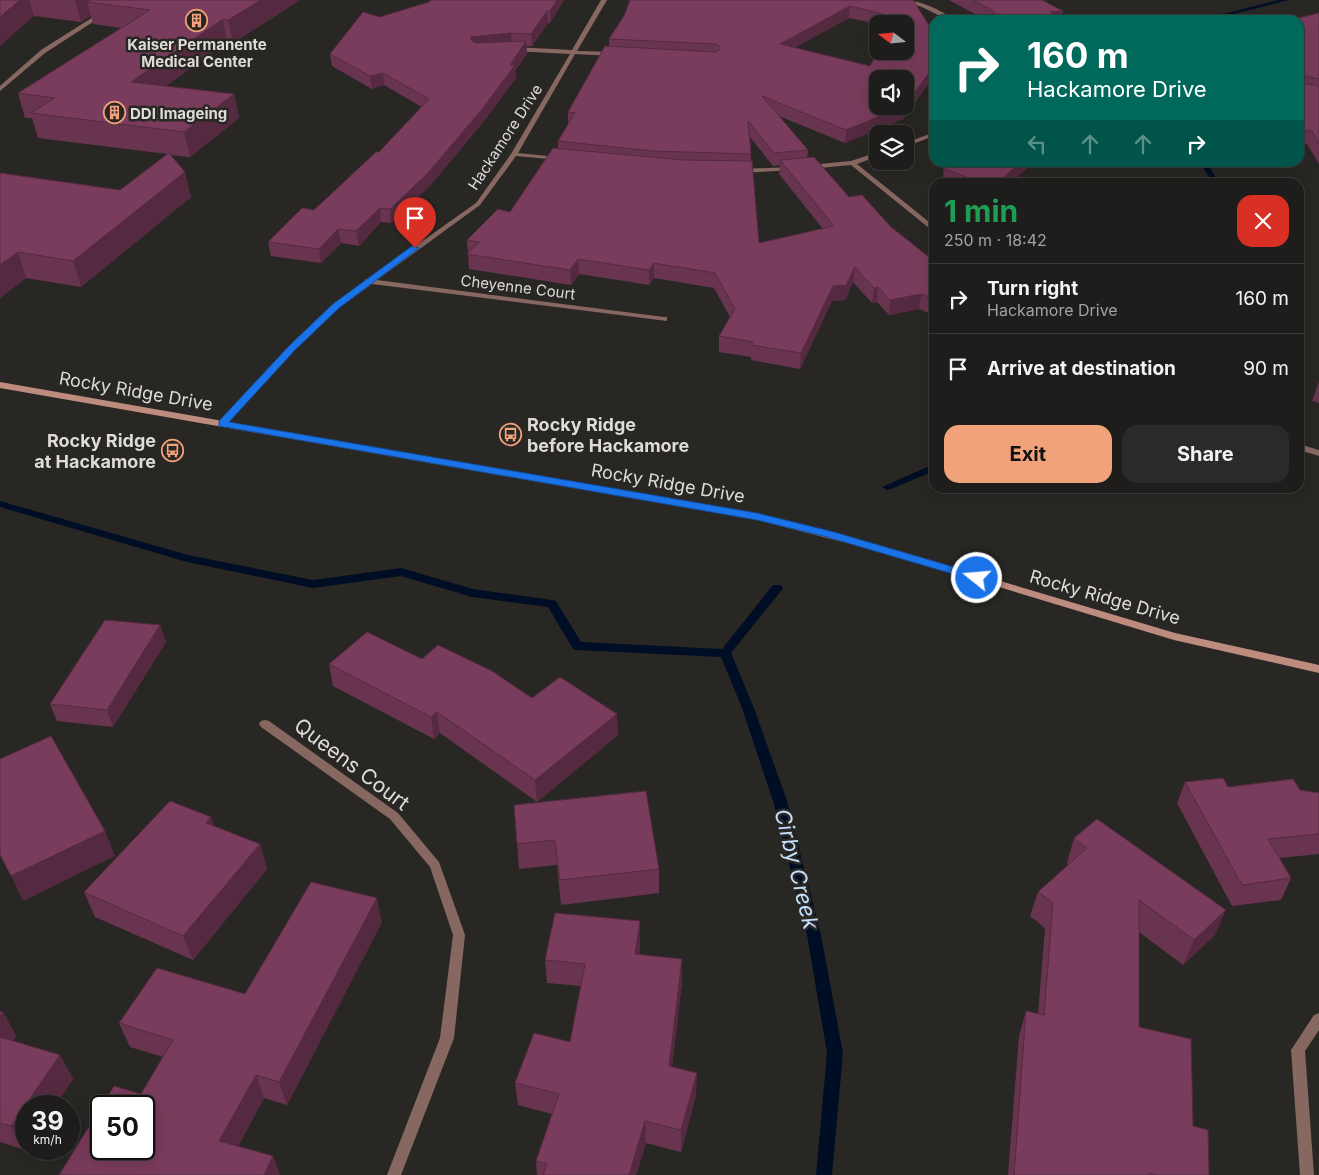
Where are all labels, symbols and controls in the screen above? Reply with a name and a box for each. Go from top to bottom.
building icon: Kaiser Permanente Medical Center [185,9,209,33]
north arrow [869,15,914,60]
map controls [869,15,914,170]
text: 160 m [1027,34,1129,76]
place label: Kaiser Permanente Medical Center [127,35,267,71]
icon: right [944,35,1009,100]
button: sound [869,70,914,115]
text: Hackamore Drive [1027,76,1207,102]
street label: Hackamore Drive [464,80,546,194]
building icon: DDI Imageing [102,101,126,125]
place label: DDI Imageing [130,104,227,123]
button: layers [869,125,914,170]
icon: left [1023,130,1051,158]
icon: ahead [1076,130,1104,158]
icon: ahead [1129,130,1157,158]
icon: right [1182,130,1210,158]
text: 1 min [944,193,1018,229]
button: close [1237,195,1289,247]
pin [394,197,436,248]
icon: arrive [401,204,429,232]
text: 250 m · 18:42 [944,230,1047,250]
street label: Cheyenne Court [460,271,577,303]
text: Turn right [987,277,1078,300]
icon: right [944,285,972,313]
text: 160 m [1236,287,1289,310]
text: Hackamore Drive [987,300,1118,320]
icon: arrive [944,355,972,383]
text: Arrive at destination [987,357,1176,380]
text: 90 m [1243,357,1289,380]
street label: Rocky Ridge Drive [58,367,214,415]
place label: Rocky Ridge before Hackamore [527,414,689,456]
bus stop icon: Rocky Ridge before Hackamore [499,422,523,446]
button: Exit [944,425,1112,483]
button: Share [1122,425,1289,483]
place label: Rocky Ridge at Hackamore [34,430,156,472]
bus stop icon: Rocky Ridge at Hackamore [160,438,184,462]
street label: Rocky Ridge Drive [590,459,746,507]
position arrow [950,551,1002,603]
street label: Rocky Ridge Drive [1027,565,1183,629]
street label: Queens Court [289,713,415,816]
water label: Cirby Creek [770,806,825,933]
speed limit sign: 50 [90,1095,155,1160]
text: 39 [31,1106,64,1136]
text: km/h [33,1132,62,1147]

